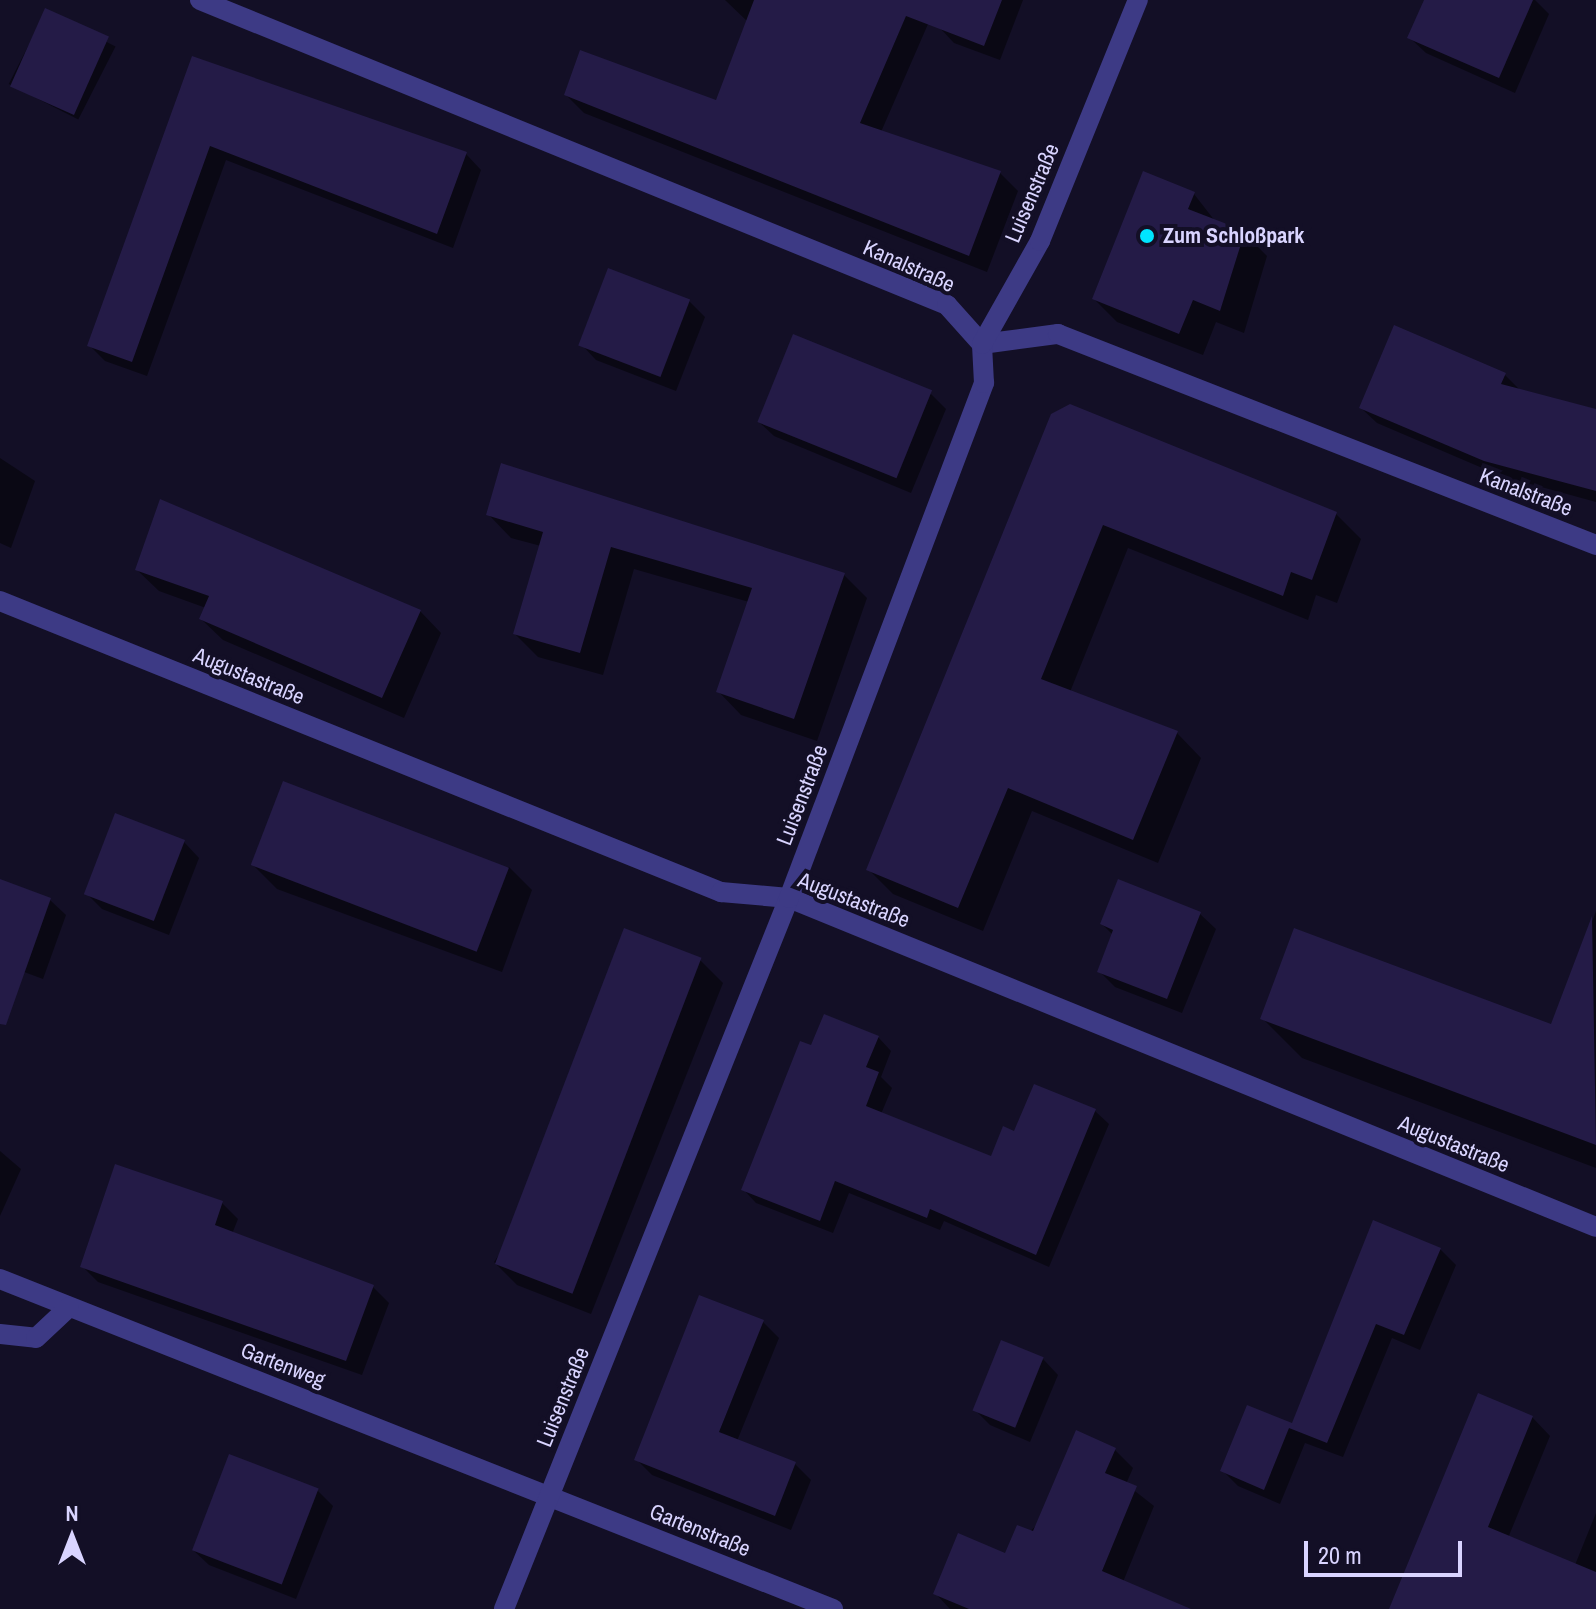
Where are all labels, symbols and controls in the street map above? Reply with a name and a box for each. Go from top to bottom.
street label: Luisenstraße [999,139,1065,247]
place label: Zum Schloßpark [1163,223,1304,249]
marker: Zum Schloßpark [1138,227,1156,245]
street label: Kanalstraße [859,234,959,298]
street label: Kanalstraße [1476,462,1576,522]
street label: Augustastraße [190,642,308,710]
street label: Luisenstraße [771,741,833,849]
street label: Augustastraße [795,867,913,933]
street label: Augustastraße [1395,1110,1513,1178]
street label: Gartenweg [237,1337,329,1393]
street label: Luisenstraße [531,1343,595,1451]
north arrow [32,1497,112,1577]
text: N [65,1498,79,1528]
street label: Gartenstraße [646,1498,754,1562]
scale bar [1308,1525,1466,1575]
text: 20 m [1318,1539,1362,1571]

